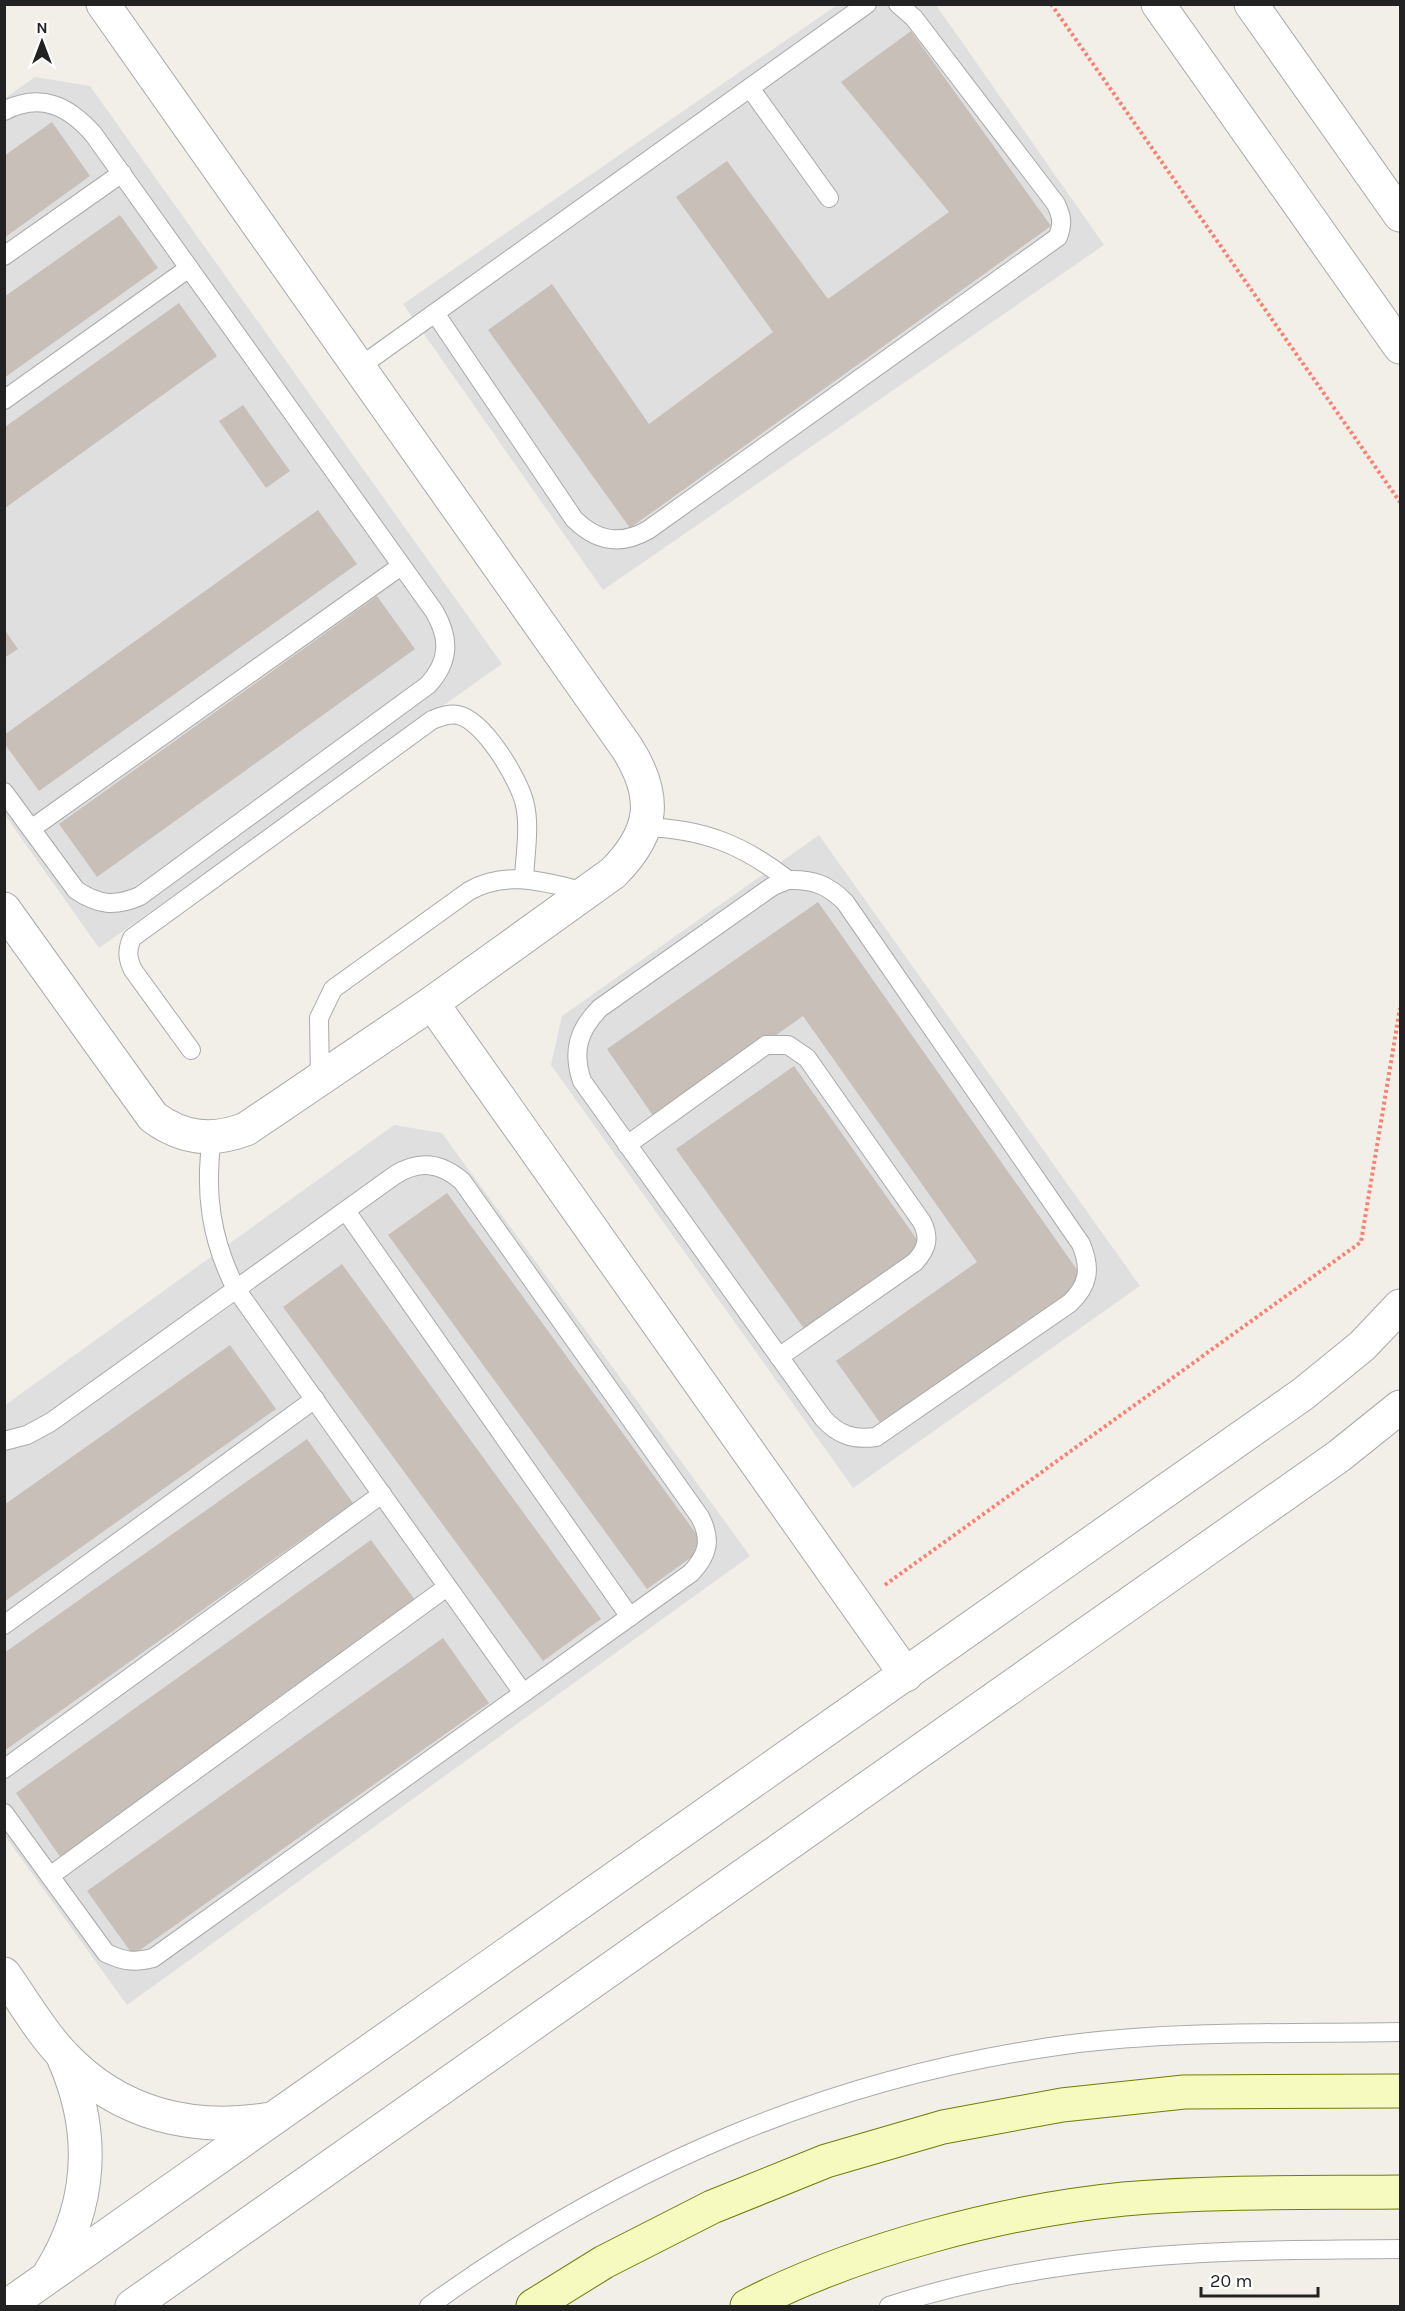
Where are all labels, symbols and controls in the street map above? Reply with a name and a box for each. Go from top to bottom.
north arrow [12,12,72,72]
text: N [36,18,48,37]
scale bar [1201,2260,1318,2298]
text: 20 m [1210,2270,1252,2292]

